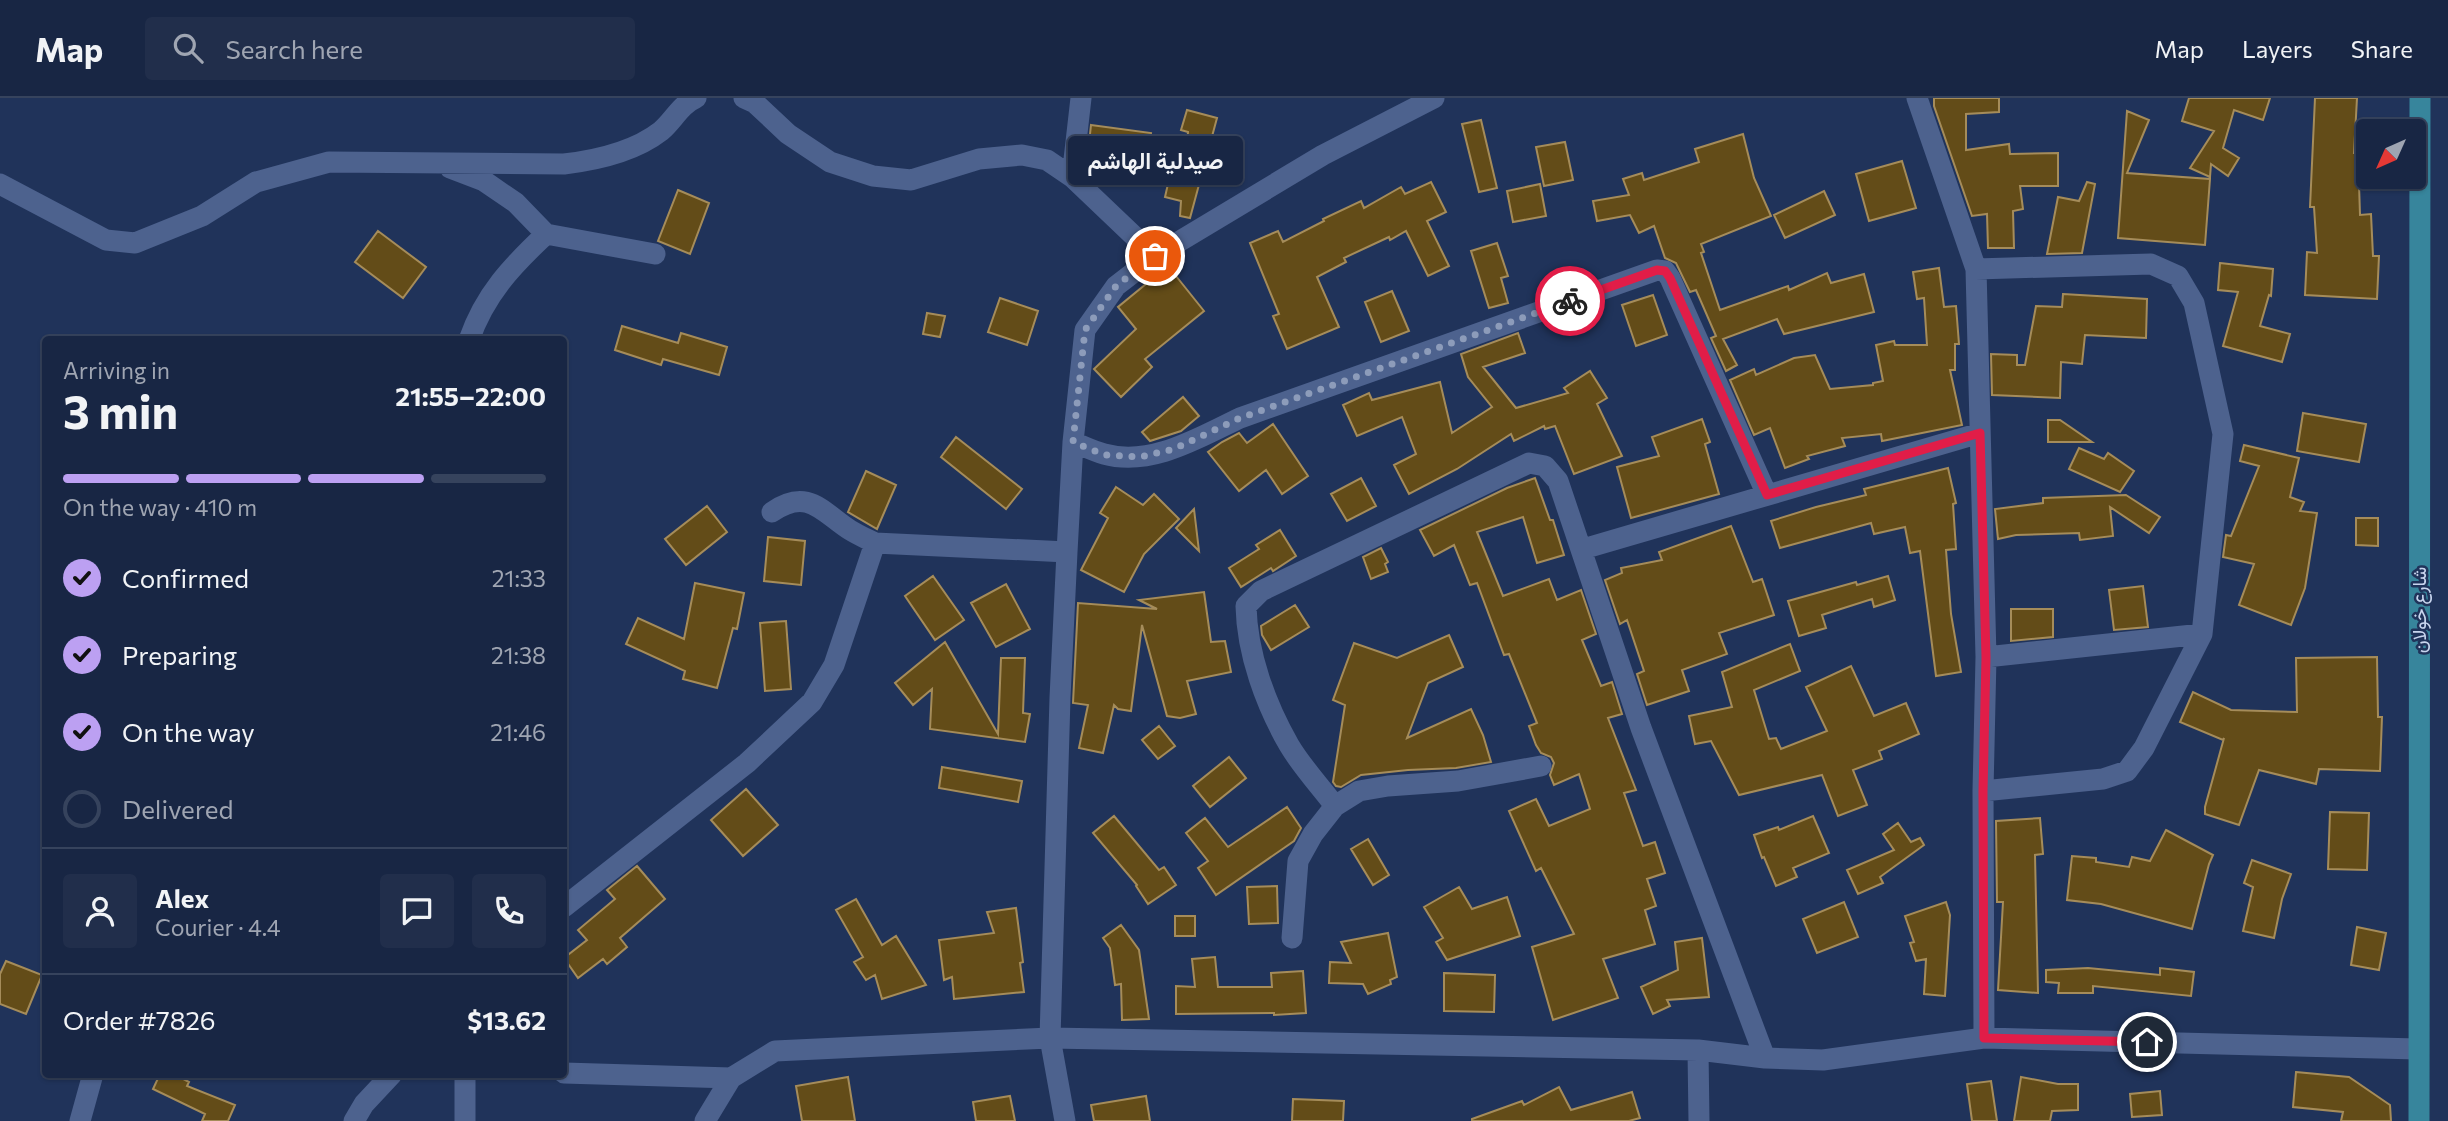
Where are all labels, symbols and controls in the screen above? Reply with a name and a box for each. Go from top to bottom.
search box [145,17,635,80]
text: Map [35,28,103,69]
icon: search [169,29,207,67]
text: Search here [225,33,363,64]
text: Map [2155,34,2204,63]
text: Layers [2242,34,2313,63]
text: Share [2351,34,2413,63]
north arrow [2356,119,2426,189]
map controls [2356,119,2426,189]
callout: صيدلية الهاشم [1068,137,1242,186]
text: صيدلية الهاشم [1087,146,1224,174]
pin [1125,226,1185,286]
icon: bag [1136,237,1174,275]
courier [1535,266,1605,336]
icon: bike [1551,282,1589,320]
text: Arriving in [63,356,170,384]
text: 21:55–22:00 [395,380,546,411]
text: 3 min [63,382,178,438]
text: On the way · 410 m [63,493,257,521]
icon: check [63,559,101,597]
text: Confirmed [122,562,249,593]
text: 21:33 [492,564,546,592]
street label: شارع خولان [2407,567,2432,653]
icon: check [63,636,101,674]
text: Preparing [122,639,237,670]
text: 21:38 [491,641,546,669]
icon: check [63,713,101,751]
text: On the way [122,716,255,747]
text: 21:46 [490,718,546,746]
text: Delivered [122,793,233,824]
button: person [63,874,137,948]
button: chat [380,874,454,948]
button: phone [472,874,546,948]
text: Alex [155,882,209,913]
text: Courier · 4.4 [155,913,281,941]
text: Order #7826 [63,1004,216,1035]
text: $13.62 [467,1004,546,1035]
pin [2117,1012,2177,1072]
icon: home [2128,1023,2166,1061]

